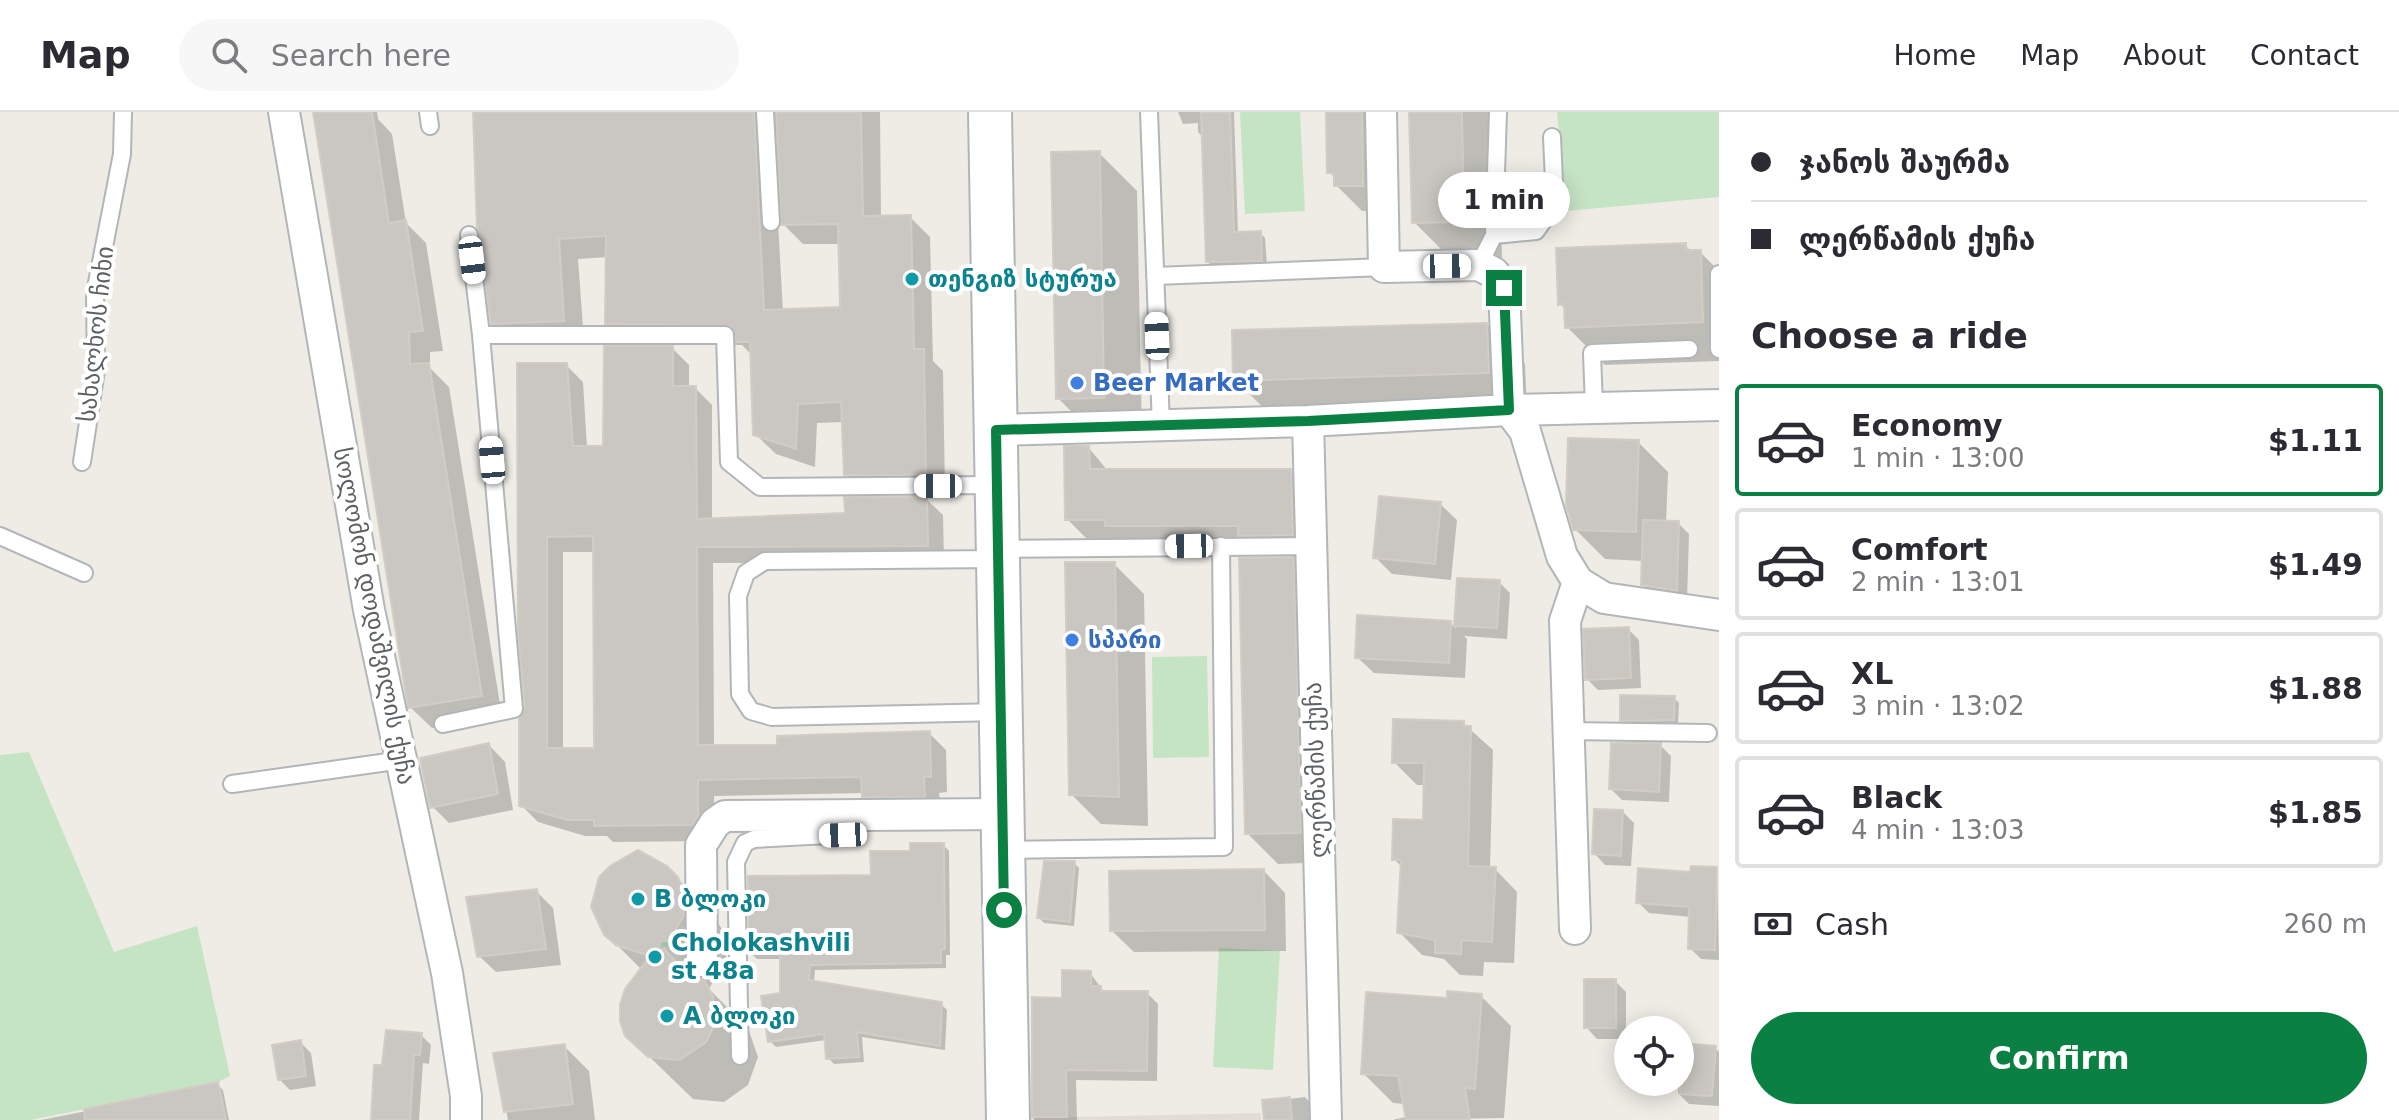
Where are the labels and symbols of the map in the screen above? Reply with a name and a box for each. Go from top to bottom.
callout: 1 min [1438,172,1570,228]
car [457,235,487,285]
street label: სახალხოს ჩიხი [73,245,119,423]
car [1423,254,1471,278]
place label: თენგიზ სტურუა [928,265,1117,293]
marker: თენგიზ სტურუა [903,270,921,288]
route end [1486,270,1522,306]
car [1144,312,1170,360]
place label: Beer Market [1093,369,1259,397]
marker: Beer Market [1068,374,1086,392]
car [478,435,506,485]
street label: სოლომონ დოდაშვილის ქუჩა [328,445,420,787]
car [914,474,962,498]
car [1165,534,1213,558]
place label: სპარი [1088,626,1162,654]
marker: სპარი [1063,631,1081,649]
street label: ლერწამის ქუჩა [1299,681,1333,859]
car [819,822,867,848]
place label: B ბლოკი [654,885,766,913]
marker: B ბლოკი [629,890,647,908]
route start [986,892,1022,928]
place label: Cholokashvili st 48a [671,929,851,985]
marker: Cholokashvili st 48a [646,948,664,966]
place label: A ბლოკი [683,1002,796,1030]
marker: A ბლოკი [658,1007,676,1025]

